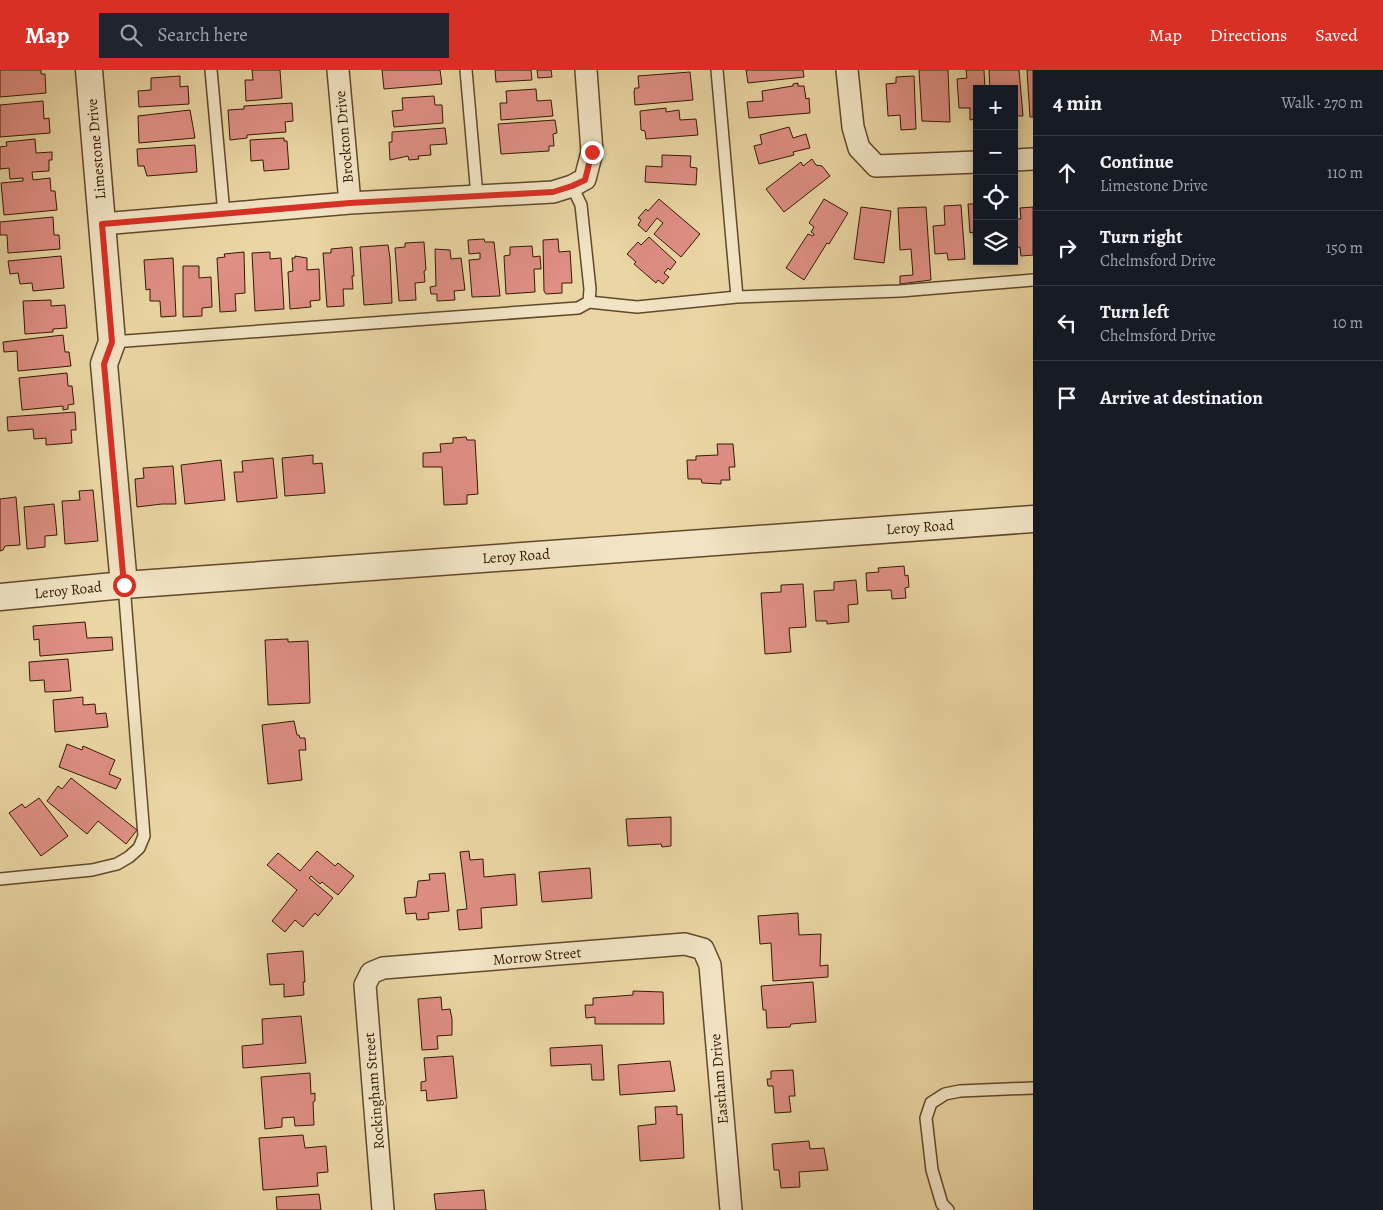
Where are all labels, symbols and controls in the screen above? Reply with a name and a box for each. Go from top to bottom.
search box [99,13,449,58]
text: Map [25,19,69,51]
icon: search [117,21,145,49]
text: Search here [157,22,248,48]
text: Map [1149,23,1182,47]
text: Directions [1210,23,1287,47]
text: Saved [1315,23,1358,47]
map controls [973,85,1018,265]
button: + [973,85,1018,130]
text: 4 min [1053,89,1102,117]
street label: Brockton Drive [330,90,358,184]
text: Walk · 270 m [1281,92,1363,114]
street label: Limestone Drive [82,98,110,200]
button: − [973,130,1018,175]
route end [581,141,604,164]
text: Continue [1100,149,1174,175]
icon: ahead [1053,159,1081,187]
text: 110 m [1327,162,1363,184]
button: locate [973,175,1018,220]
text: Limestone Drive [1100,175,1208,197]
button: layers [973,220,1018,265]
text: Turn right [1100,224,1182,250]
icon: right [1053,234,1081,262]
text: 150 m [1326,237,1363,259]
text: Chelmsford Drive [1100,250,1216,272]
text: Turn left [1100,299,1169,325]
icon: left [1053,309,1081,337]
text: 10 m [1333,312,1363,334]
text: Chelmsford Drive [1100,325,1216,347]
icon: arrive [1053,384,1081,412]
text: Arrive at destination [1100,385,1263,411]
street label: Leroy Road [885,515,956,539]
street label: Leroy Road [481,544,552,568]
route start [113,574,136,597]
street label: Leroy Road [33,576,104,604]
street label: Morrow Street [492,942,582,970]
street label: Rockingham Street [359,1032,389,1150]
street label: Eastham Drive [705,1033,733,1125]

